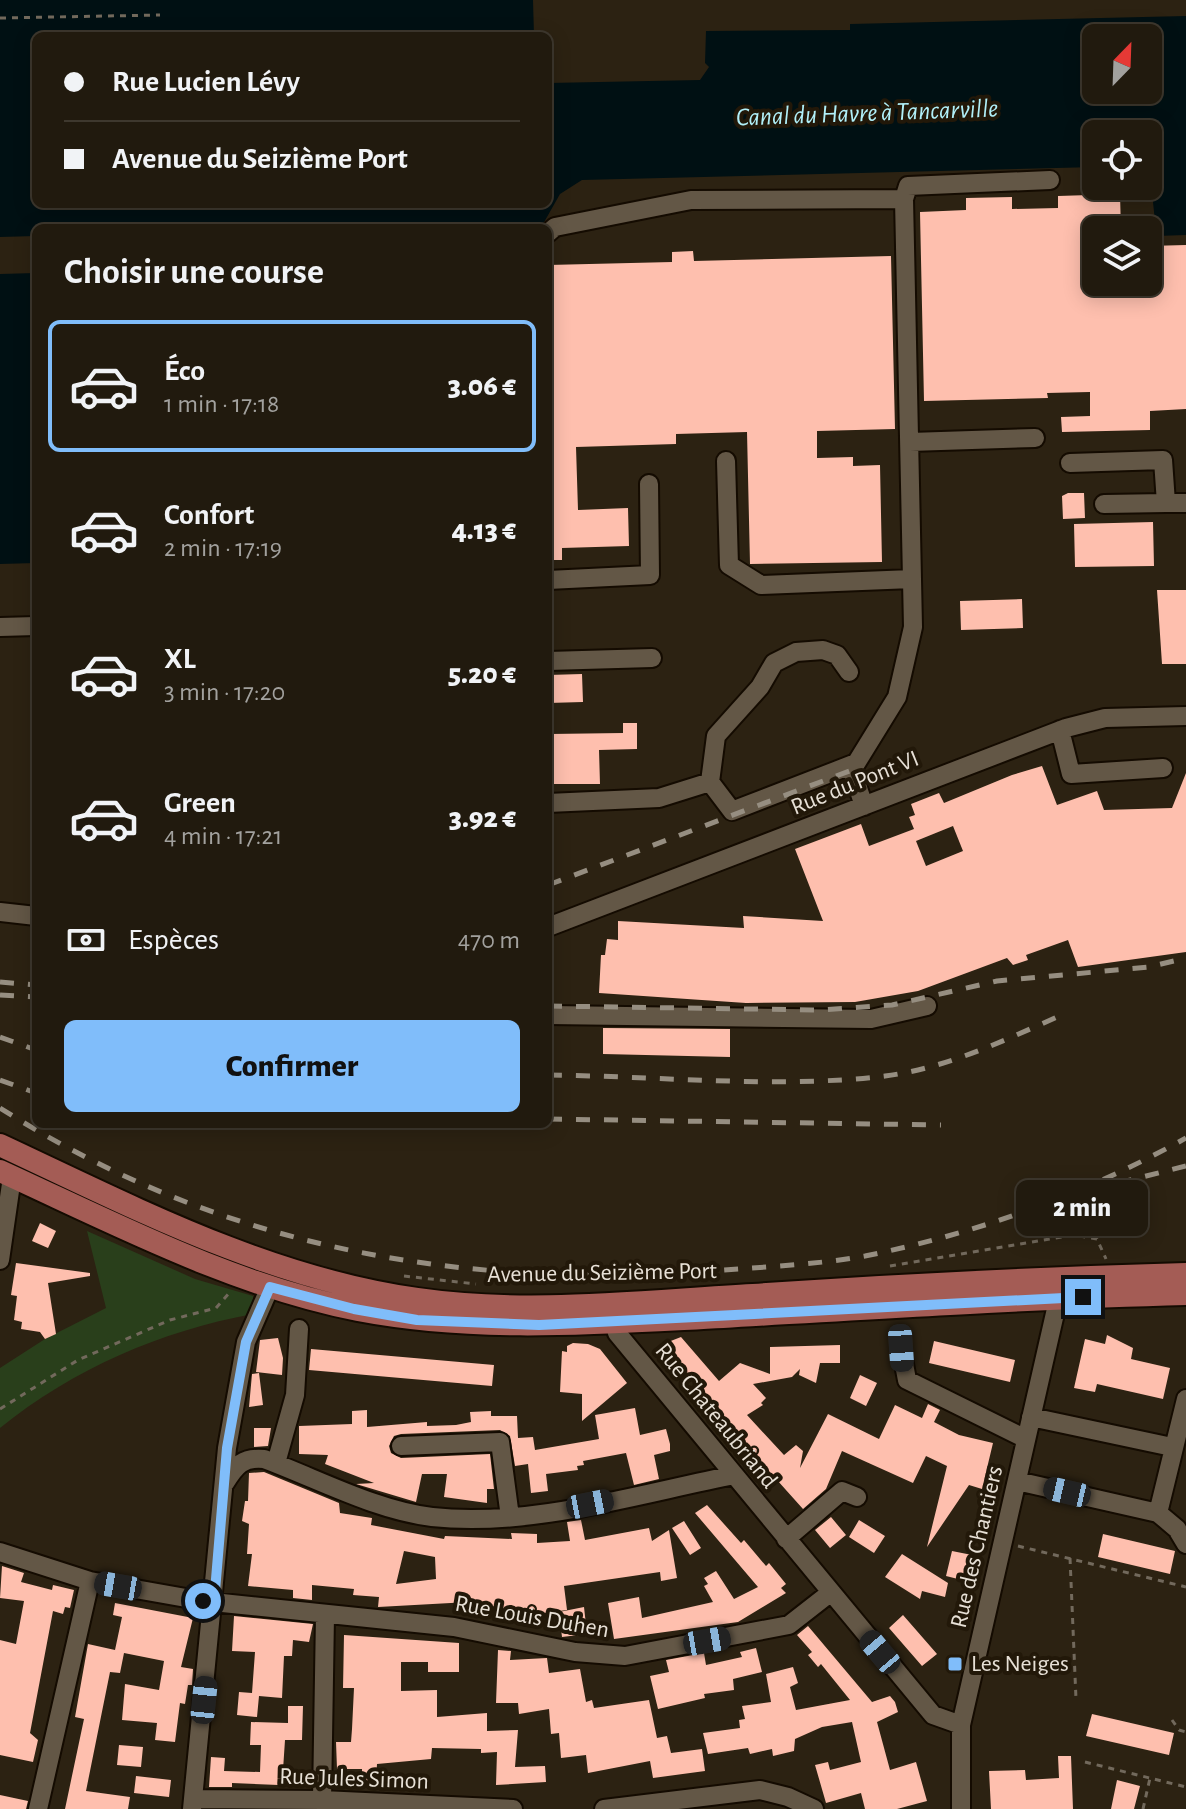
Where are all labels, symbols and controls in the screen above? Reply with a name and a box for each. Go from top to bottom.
north arrow [1082,24,1162,104]
map controls [1082,24,1162,296]
text: Rue Lucien Lévy [112,67,300,97]
water label: Canal du Havre à Tancarville [735,95,999,131]
button: locate [1082,120,1162,200]
text: Avenue du Seizième Port [112,144,408,174]
button: layers [1082,216,1162,296]
text: Choisir une course [64,254,324,290]
icon: car [68,350,140,422]
text: Éco [164,356,205,386]
text: 3.06 € [448,371,516,401]
text: 1 min · 17:18 [164,391,279,417]
icon: car [68,494,140,566]
text: Confort [164,500,254,530]
text: 4.13 € [451,515,516,545]
text: 2 min · 17:19 [164,535,282,561]
icon: car [68,638,140,710]
text: XL [164,644,196,674]
text: 5.20 € [448,659,516,689]
text: 3 min · 17:20 [164,679,285,705]
street label: Rue du Pont VI [788,746,922,820]
icon: car [68,782,140,854]
text: Green [164,788,236,818]
text: 3.92 € [449,803,516,833]
text: 4 min · 17:21 [164,823,282,849]
icon: cash [64,918,108,962]
text: Espèces [128,925,219,955]
text: 470 m [458,927,520,953]
button: Confirmer [64,1020,520,1112]
callout: 2 min [1017,1181,1149,1237]
text: 2 min [1053,1195,1111,1221]
street label: Avenue du Seizième Port [487,1259,717,1287]
route end [1065,1279,1101,1315]
car [887,1323,915,1373]
street label: Rue Chateaubriand [650,1339,782,1493]
street label: Rue des Chantiers [947,1464,1007,1630]
car [1041,1475,1093,1509]
car [564,1488,616,1520]
car [92,1570,144,1602]
route start [185,1583,221,1619]
street label: Rue Louis Duhen [453,1592,611,1642]
car [681,1625,733,1657]
car [855,1626,905,1678]
place label: Les Neiges [971,1652,1069,1676]
marker: Les Neiges [946,1655,964,1673]
car [190,1675,218,1725]
street label: Rue Jules Simon [279,1764,429,1794]

